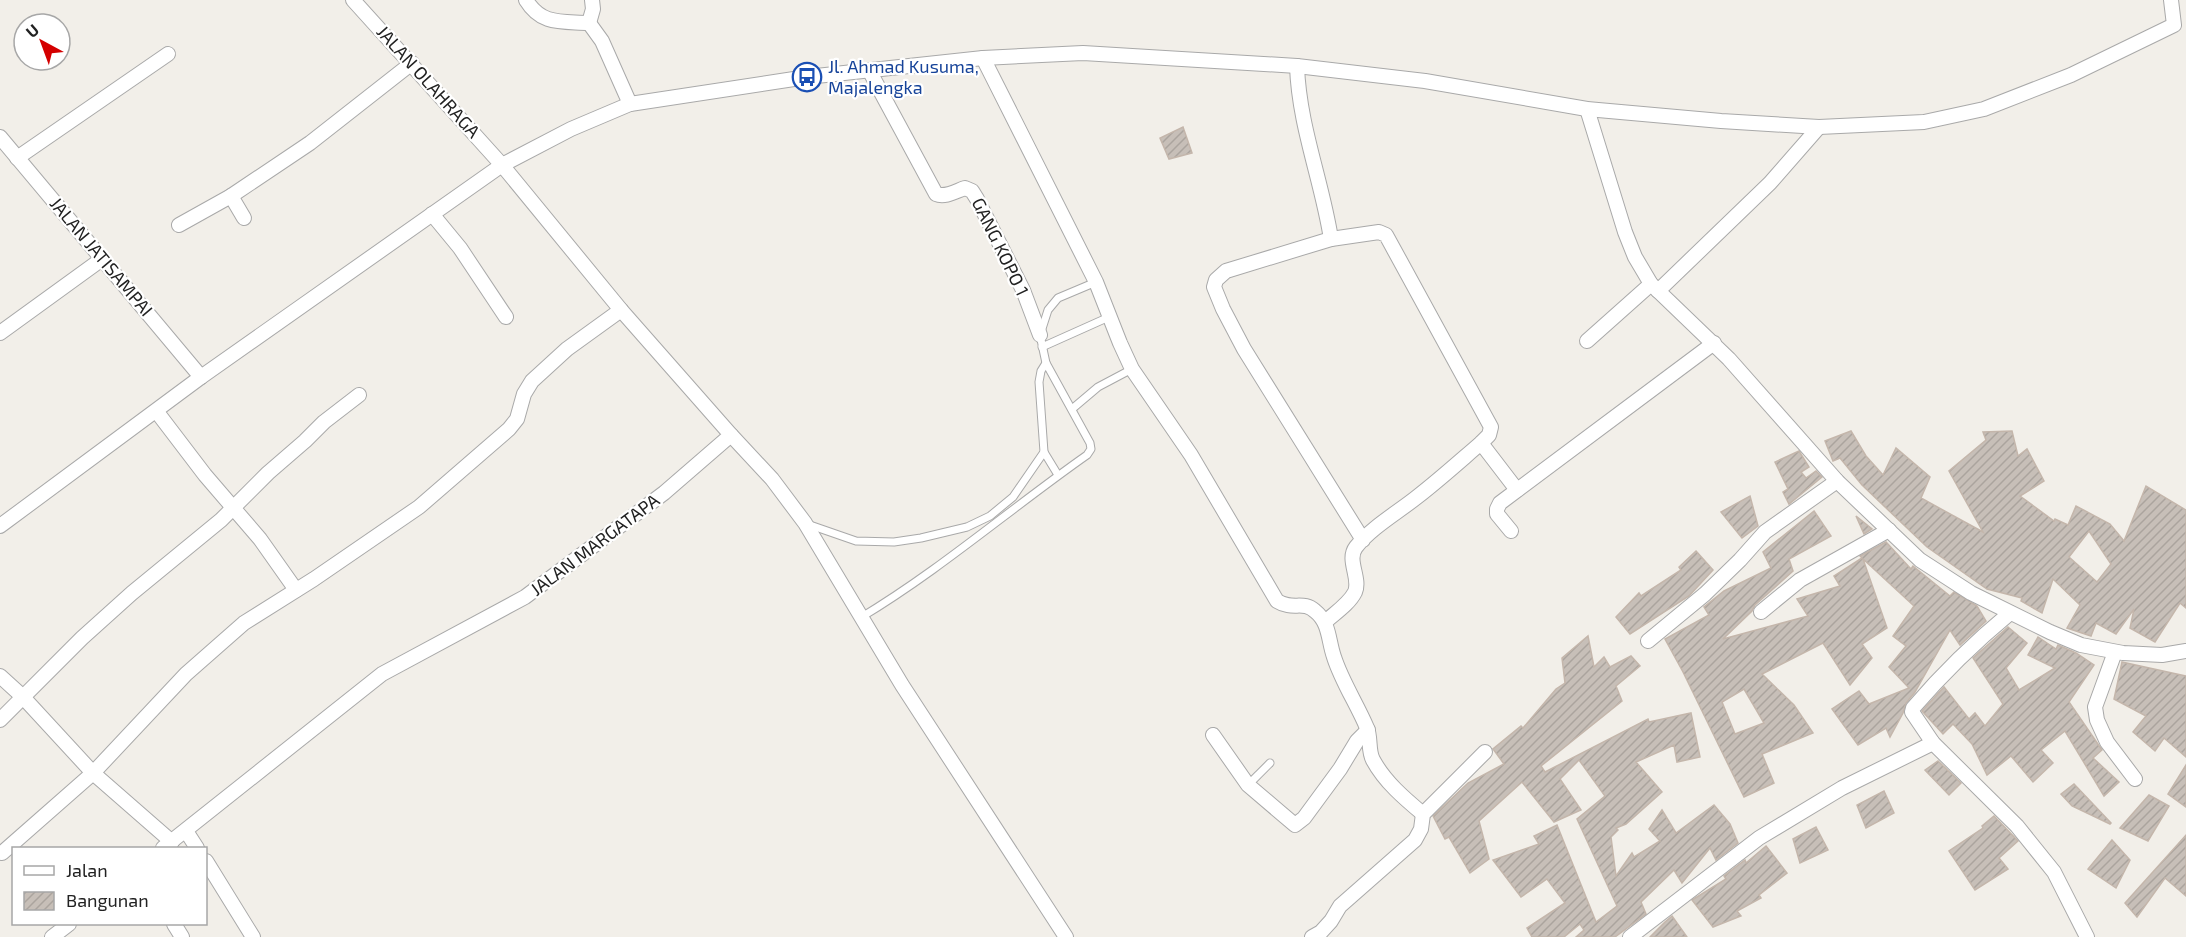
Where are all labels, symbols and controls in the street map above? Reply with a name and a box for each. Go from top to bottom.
north arrow [12,12,72,72]
text: U [21,20,42,41]
street label: JALAN OLAHRAGA [372,21,486,143]
place label: Jl. Ahmad Kusuma, Majalengka [828,55,979,98]
bus stop icon: Jl. Ahmad Kusuma, Majalengka [791,61,823,93]
street label: JALAN JATISAMPAI [46,192,158,320]
street label: GANG KOPO 1 [968,194,1034,299]
street label: JALAN MARGATAPA [526,488,664,600]
legend [12,847,207,925]
text: Jalan [66,859,108,881]
text: Bangunan [66,889,149,911]

